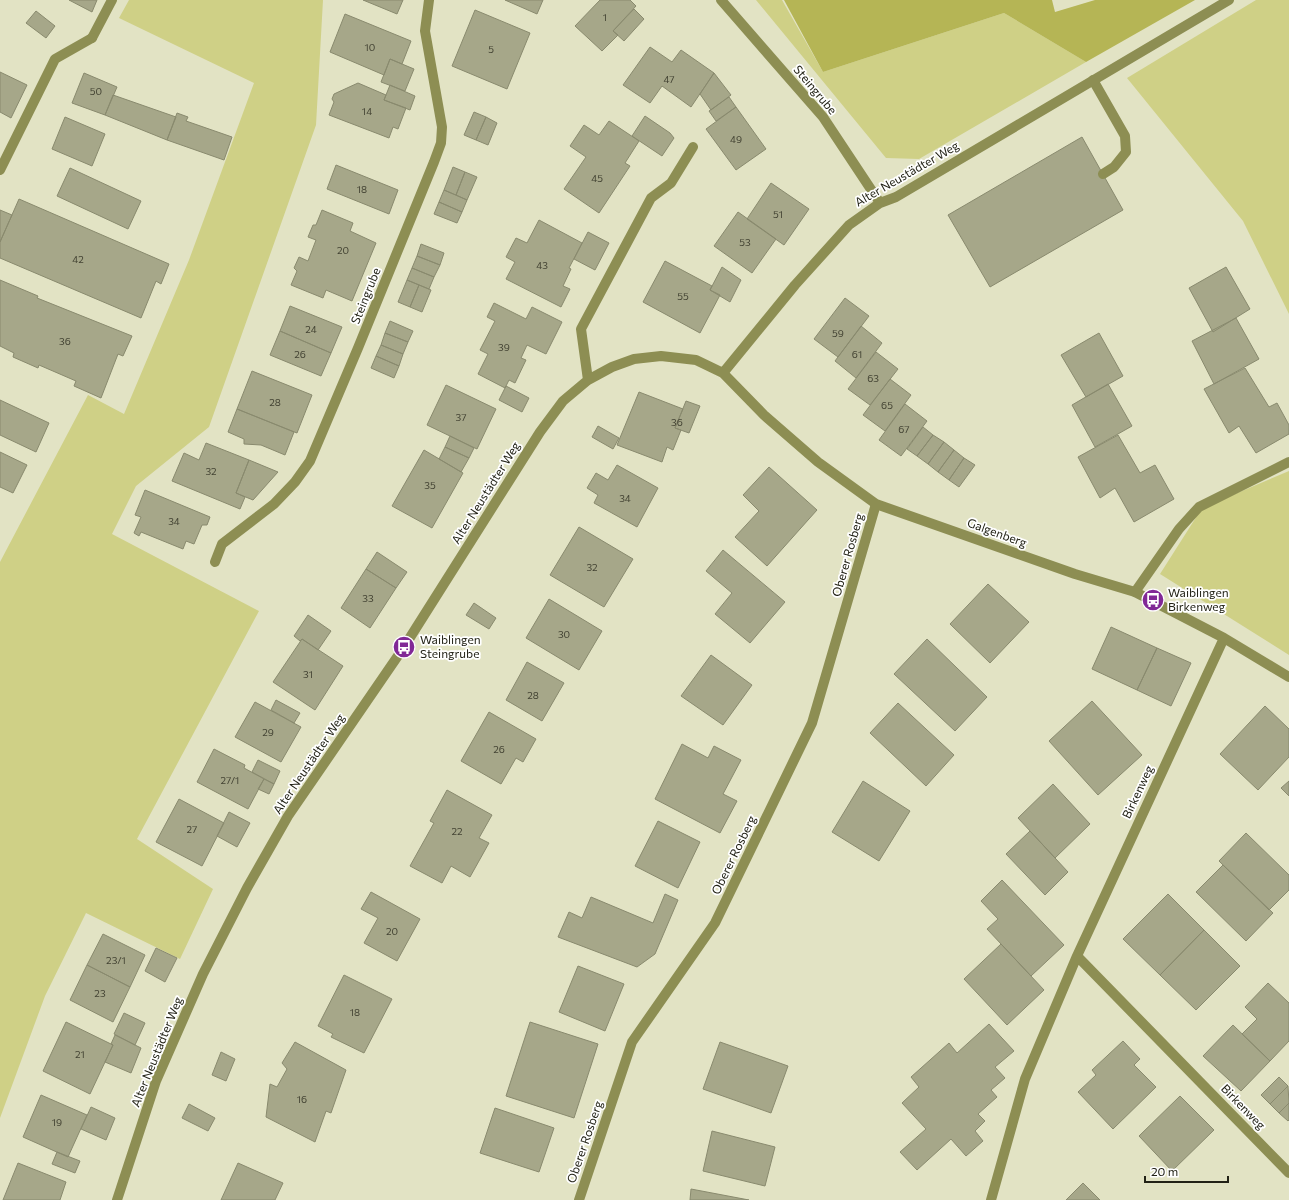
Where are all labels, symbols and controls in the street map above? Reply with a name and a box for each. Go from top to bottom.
house number: 1 [603,11,607,23]
house number: 10 [365,41,375,53]
house number: 5 [488,43,494,55]
street label: Steingrube [791,62,840,117]
house number: 47 [663,73,675,85]
house number: 50 [90,85,102,97]
house number: 14 [362,105,372,117]
house number: 49 [730,133,742,145]
street label: Alter Neustädter Weg [852,137,961,209]
house number: 45 [591,172,603,184]
house number: 18 [357,183,367,195]
house number: 51 [773,208,783,220]
house number: 53 [739,236,751,248]
house number: 20 [337,244,349,256]
house number: 42 [72,253,84,265]
house number: 43 [536,259,548,271]
street label: Steingrube [347,265,383,326]
house number: 55 [677,290,689,302]
house number: 24 [305,323,317,335]
house number: 59 [832,327,844,339]
house number: 36 [59,335,71,347]
house number: 39 [498,341,510,353]
house number: 26 [294,348,306,360]
house number: 61 [852,348,862,360]
house number: 63 [867,372,879,384]
house number: 28 [269,396,281,408]
house number: 65 [881,399,893,411]
house number: 37 [456,411,466,423]
house number: 36 [671,416,683,428]
house number: 67 [898,423,910,435]
street label: Alter Neustädter Weg [448,438,523,546]
house number: 32 [205,465,217,477]
house number: 35 [424,479,436,491]
house number: 34 [619,492,631,504]
street label: Oberer Rosberg [828,511,866,598]
house number: 34 [168,515,180,527]
street label: Galgenberg [966,515,1030,549]
house number: 32 [586,561,598,573]
place label: Waiblingen Birkenweg [1168,585,1229,613]
bus stop icon: Waiblingen Birkenweg [1140,587,1166,613]
house number: 33 [362,592,374,604]
house number: 30 [558,628,570,640]
place label: Waiblingen Steingrube [420,632,481,660]
bus stop icon: Waiblingen Steingrube [391,634,417,660]
house number: 31 [303,668,313,680]
house number: 28 [527,689,539,701]
street label: Alter Neustädter Weg [269,710,347,816]
house number: 29 [262,726,274,738]
house number: 26 [493,743,505,755]
street label: Birkenweg [1119,762,1156,820]
house number: 27/1 [221,774,239,786]
street label: Oberer Rosberg [708,812,758,896]
house number: 27 [187,823,197,835]
house number: 22 [451,825,463,837]
house number: 20 [386,925,398,937]
house number: 23/1 [106,954,126,966]
house number: 23 [94,987,106,999]
street label: Alter Neustädter Weg [128,994,185,1109]
house number: 18 [350,1006,360,1018]
house number: 21 [75,1048,85,1060]
street label: Birkenweg [1219,1081,1269,1132]
house number: 16 [297,1093,307,1105]
street label: Oberer Rosberg [563,1098,605,1185]
house number: 19 [52,1116,62,1128]
scale bar [1145,1158,1228,1184]
text: 20 m [1151,1164,1178,1178]

